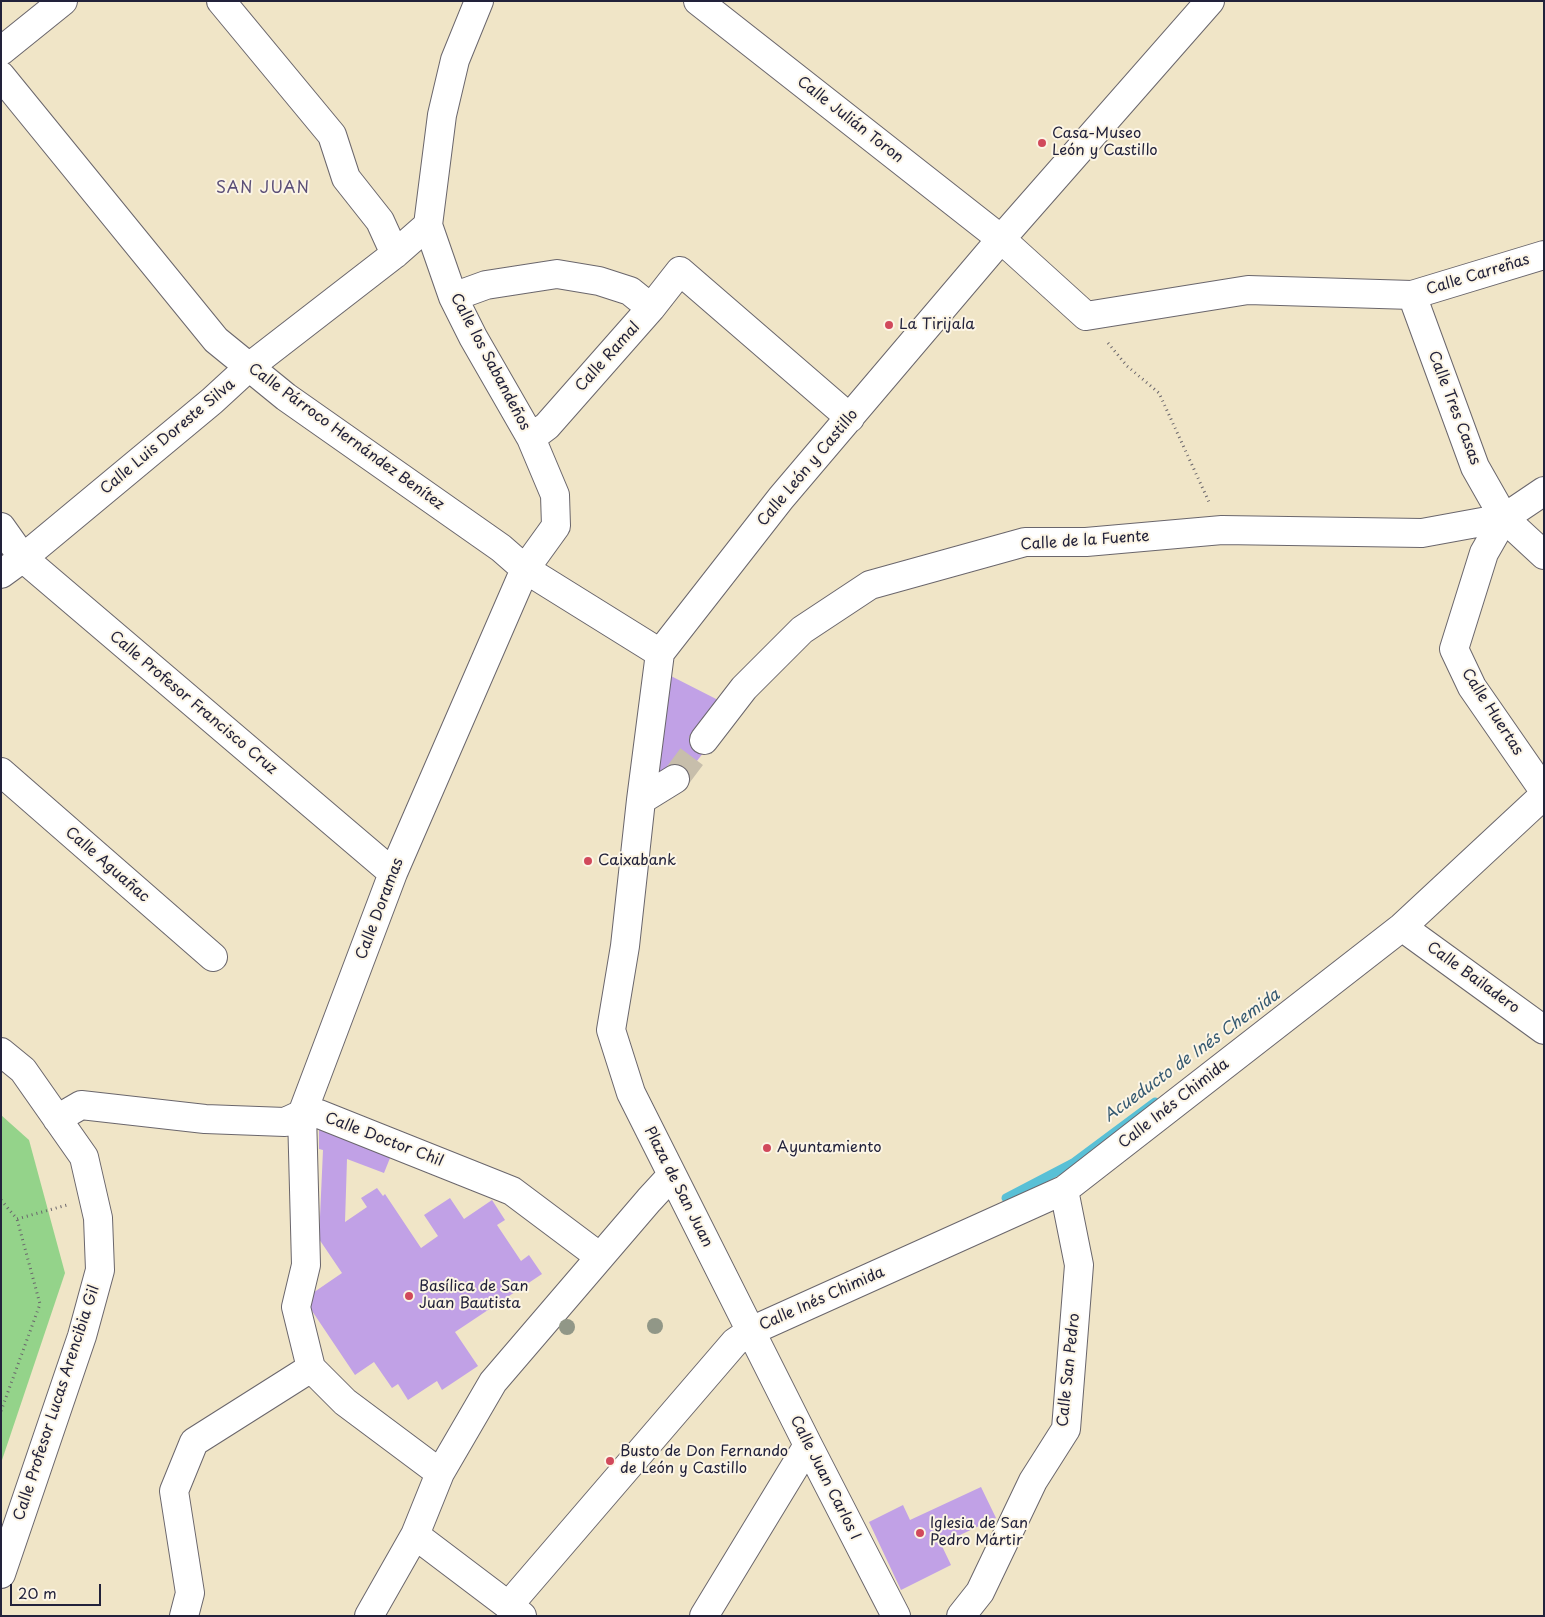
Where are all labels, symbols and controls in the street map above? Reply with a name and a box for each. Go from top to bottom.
street label: Calle Julián Toron [793,73,907,167]
place label: Casa-Museo León y Castillo [1052,125,1158,160]
marker: Casa-Museo León y Castillo [1036,137,1048,149]
district label: SAN JUAN [216,179,310,199]
street label: Calle Carreñas [1424,251,1532,299]
street label: Calle los Sabandeños [446,290,534,434]
place label: La Tirijala [899,316,975,334]
street label: Calle Ramal [572,318,644,396]
marker: La Tirijala [883,319,895,331]
street label: Calle Tres Casas [1424,349,1484,467]
street label: Calle Párroco Hernández Benítez [245,360,447,514]
street label: Calle Luis Doreste Silva [97,375,239,499]
street label: Calle León y Castillo [754,406,862,530]
street label: Calle de la Fuente [1020,528,1150,554]
street label: Calle Profesor Francisco Cruz [106,628,280,778]
street label: Calle Huertas [1457,665,1527,759]
street label: Calle Aguañac [61,824,153,906]
place label: Caixabank [598,852,676,870]
marker: Caixabank [582,855,594,867]
street label: Calle Doramas [352,856,408,962]
street label: Calle Bailadero [1423,938,1523,1018]
water label: Acueducto de Inés Chemida [1100,986,1284,1126]
street label: Calle Inés Chimida [1115,1055,1233,1153]
street label: Calle Doctor Chil [322,1109,446,1171]
street label: Plaza de San Juan [640,1124,716,1250]
place label: Ayuntamiento [777,1139,882,1157]
marker: Ayuntamiento [761,1142,773,1154]
street label: Calle Inés Chimida [757,1263,887,1335]
place label: Basílica de San Juan Bautista [419,1278,528,1313]
street label: Calle Profesor Lucas Arencibia Gil [10,1283,104,1523]
marker: Basílica de San Juan Bautista [403,1290,415,1302]
street label: Calle San Pedro [1054,1312,1084,1428]
street label: Calle Juan Carlos I [786,1413,864,1543]
place label: Busto de Don Fernando de León y Castillo [620,1443,788,1478]
marker: Busto de Don Fernando de León y Castillo [604,1455,616,1467]
place label: Iglesia de San Pedro Mártir [930,1515,1028,1550]
marker: Iglesia de San Pedro Mártir [914,1527,926,1539]
scale bar [12,1574,104,1606]
text: 20 m [18,1581,57,1604]

